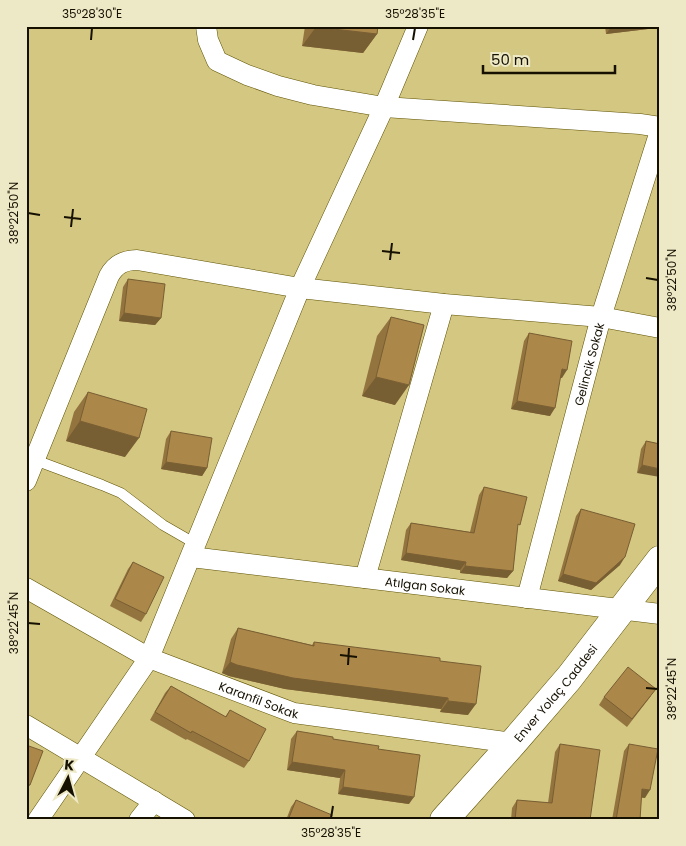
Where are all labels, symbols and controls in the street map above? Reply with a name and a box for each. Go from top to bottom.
text: 35°28'30"E [62,5,122,22]
text: 35°28'35"E [385,5,445,22]
scale bar [483,42,616,74]
text: 50 m [491,49,529,70]
text: 38°22'50"N [5,182,22,244]
text: 38°22'50"N [663,249,680,311]
street label: Gelincik Sokak [570,320,608,407]
street label: Atılgan Sokak [384,572,467,599]
text: 38°22'45"N [5,592,22,654]
street label: Enver Yolaç Caddesi [509,640,601,745]
text: 38°22'45"N [663,658,680,720]
street label: Karanfil Sokak [217,677,300,722]
north arrow [42,754,92,804]
text: K [63,755,75,776]
text: 35°28'35"E [301,824,361,841]

